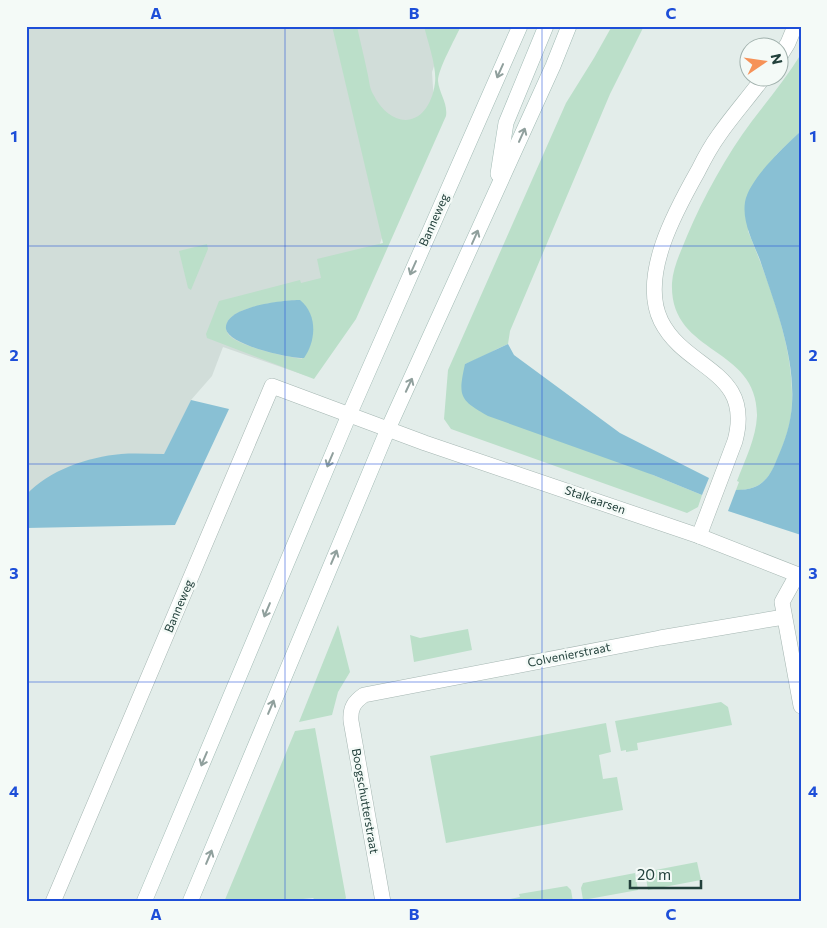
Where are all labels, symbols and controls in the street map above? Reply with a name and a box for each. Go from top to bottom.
text: A [150,3,162,22]
text: B [409,3,420,22]
text: C [666,3,677,22]
north arrow [740,38,790,88]
text: N [768,52,787,66]
one-way arrow [495,63,504,78]
text: 1 [10,126,18,145]
text: 1 [809,126,817,145]
one-way arrow [517,128,527,143]
street label: Banneweg [415,191,451,248]
one-way arrow [471,230,481,245]
one-way arrow [408,260,418,275]
text: 2 [9,345,19,364]
text: 2 [808,345,818,364]
one-way arrow [404,378,414,393]
one-way arrow [325,452,335,467]
street label: Stalkaarsen [563,482,628,516]
one-way arrow [330,550,340,565]
text: 3 [9,563,19,582]
text: 3 [808,563,818,582]
street label: Banneweg [161,577,196,634]
one-way arrow [262,602,271,617]
street label: Colvenierstraat [526,639,611,669]
one-way arrow [267,700,277,715]
street label: Boogschutterstraat [350,747,382,855]
one-way arrow [199,751,209,766]
text: 4 [9,781,19,800]
text: 4 [808,781,818,800]
one-way arrow [204,850,214,865]
scale bar [630,858,701,890]
text: 20 m [637,865,671,883]
text: A [150,904,162,923]
text: B [409,904,420,923]
text: C [666,904,677,923]

